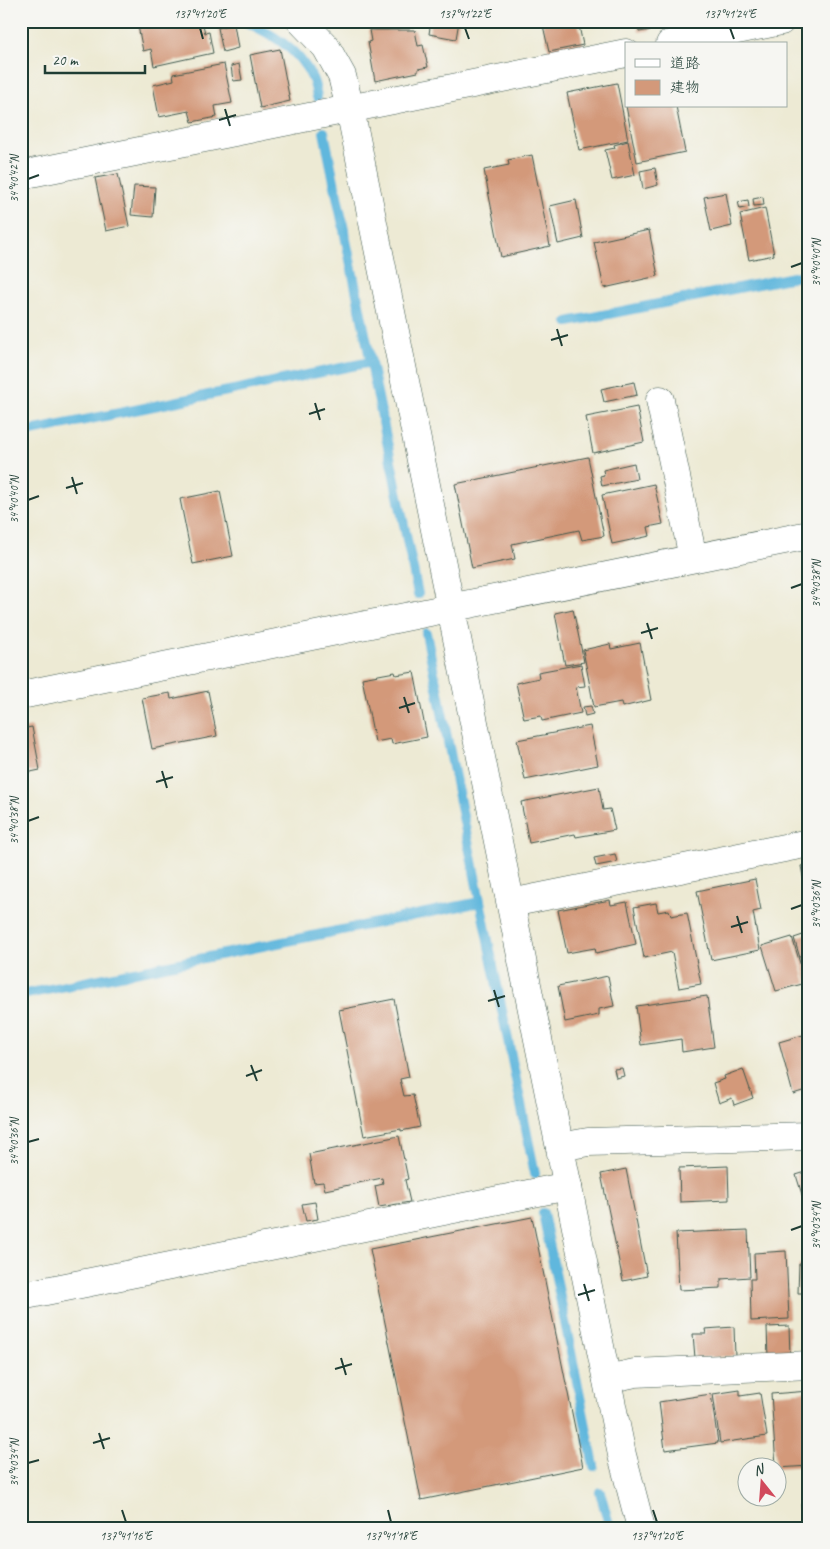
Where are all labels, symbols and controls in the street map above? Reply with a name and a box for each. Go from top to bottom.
text: 137°41'20"E [174,6,228,22]
text: 137°41'22"E [439,6,493,22]
text: 137°41'24"E [704,6,758,22]
scale bar [45,42,145,74]
legend [625,42,788,108]
text: 20 m [52,51,79,70]
text: 道路 [670,54,700,73]
text: 建物 [670,78,700,97]
text: 34°40'42"N [6,154,22,203]
text: 34°40'40"N [808,238,824,287]
text: 34°40'40"N [6,475,22,524]
text: 34°40'38"N [808,559,824,608]
text: 34°40'38"N [6,796,22,845]
text: 34°40'36"N [808,880,824,929]
text: 34°40'36"N [6,1117,22,1166]
text: 34°40'34"N [808,1201,824,1250]
text: 34°40'34"N [6,1438,22,1487]
north arrow [738,1456,788,1506]
text: N [752,1460,767,1479]
text: 137°41'16"E [100,1528,154,1544]
text: 137°41'18"E [365,1528,419,1544]
text: 137°41'20"E [631,1528,685,1544]

